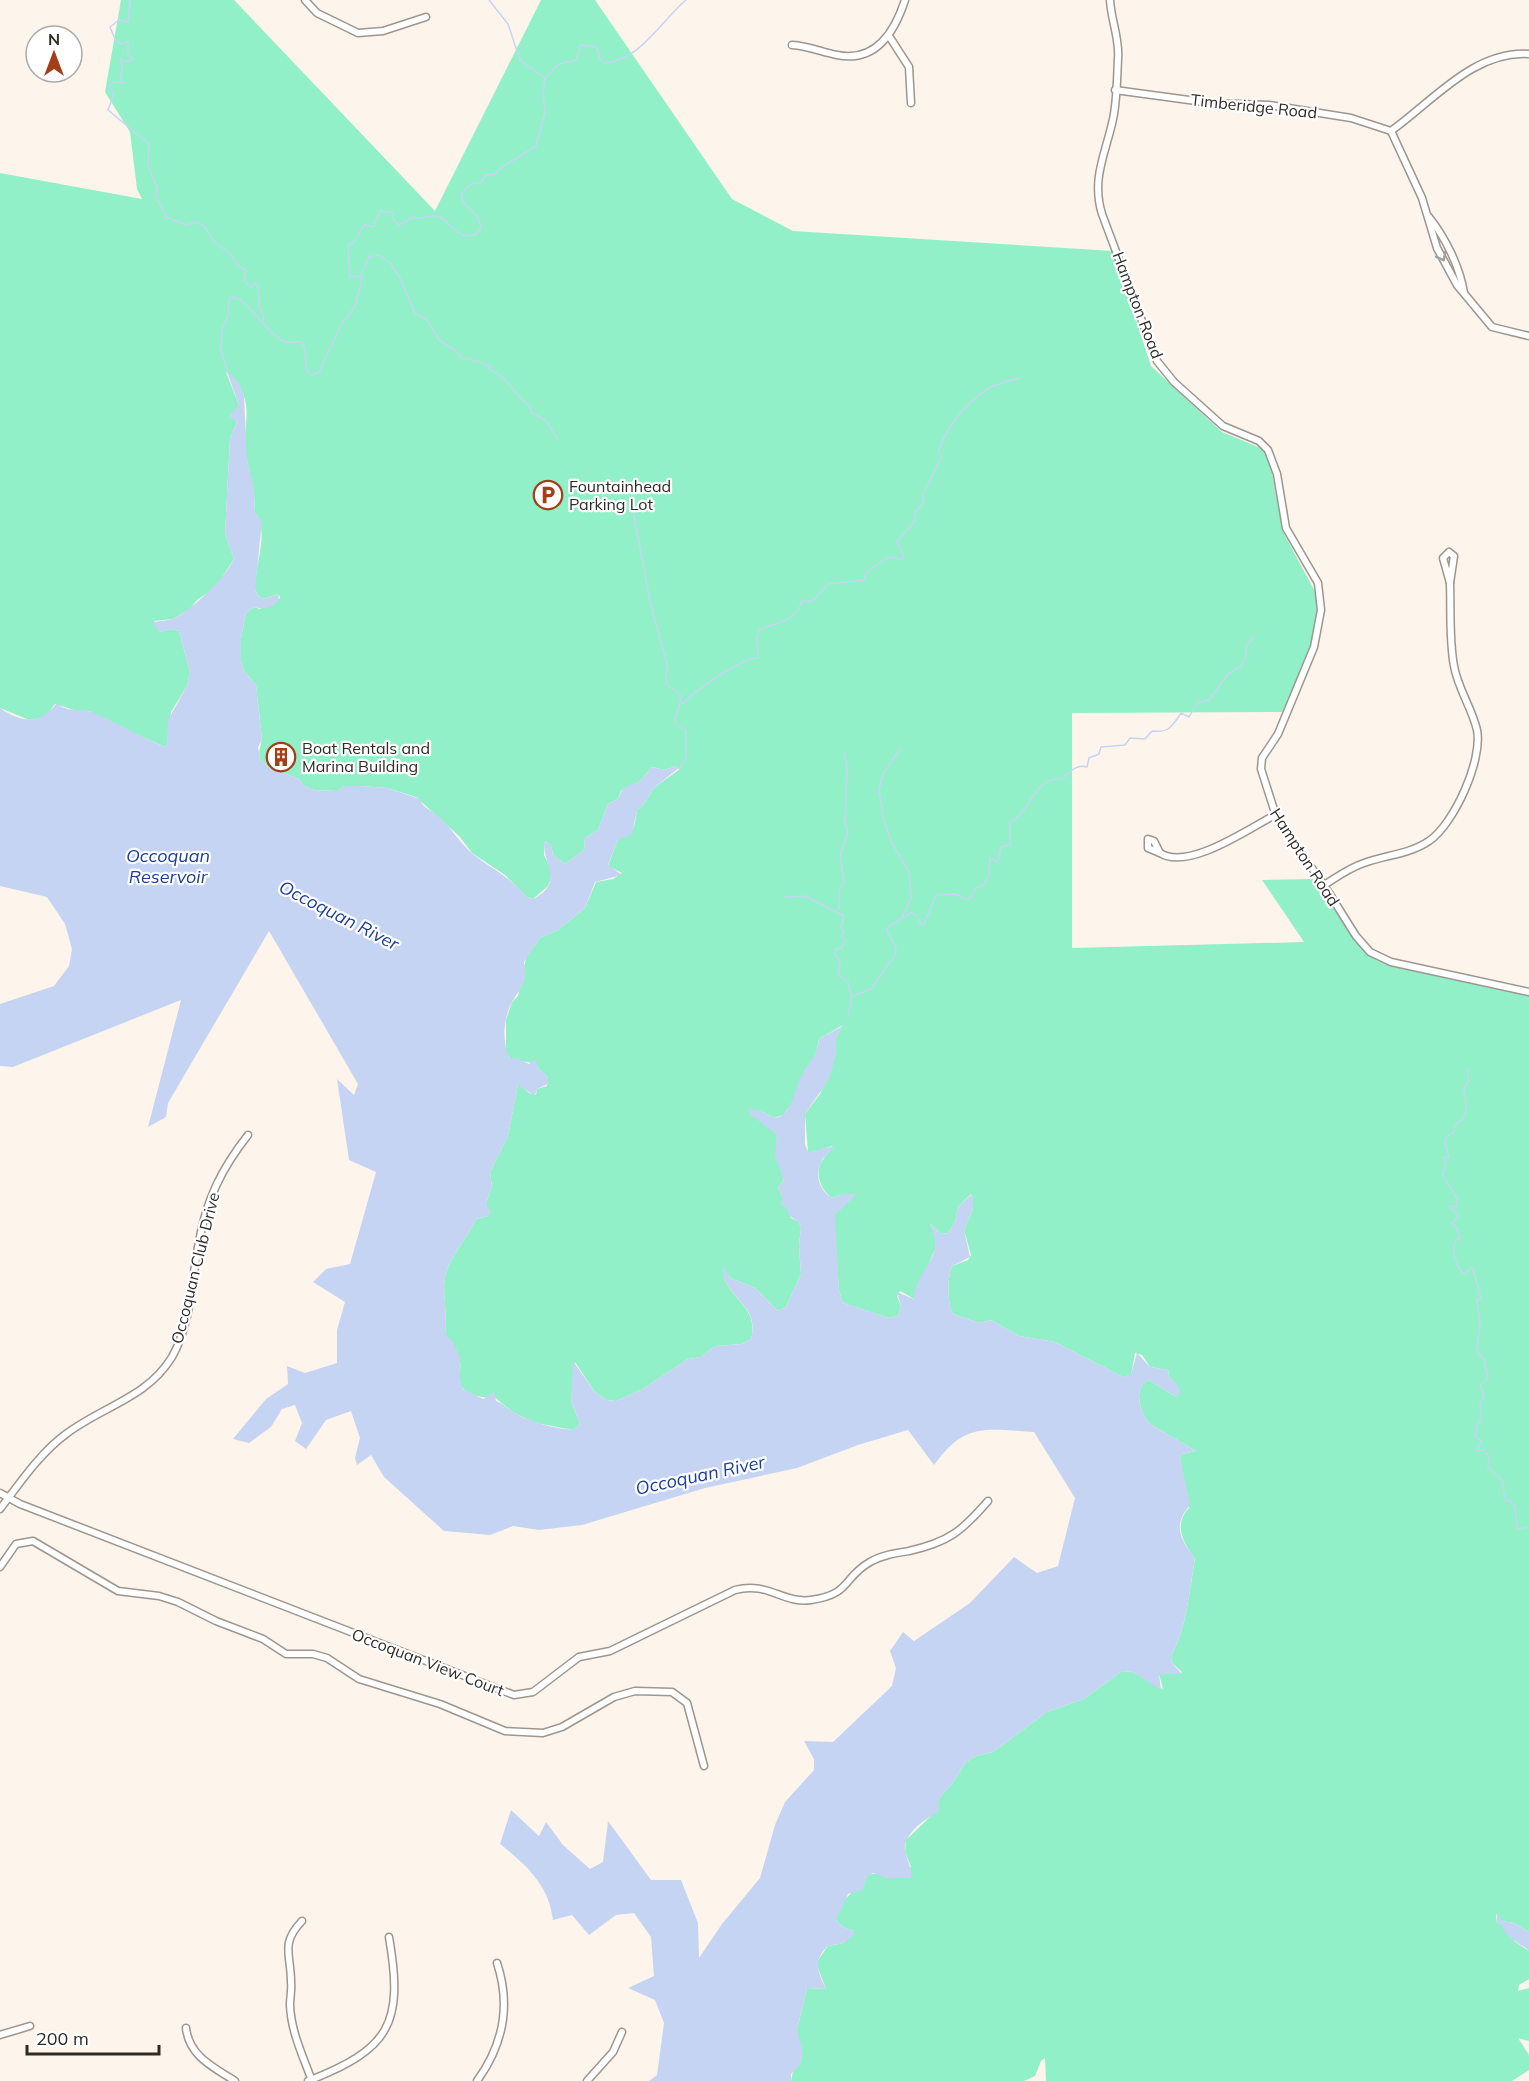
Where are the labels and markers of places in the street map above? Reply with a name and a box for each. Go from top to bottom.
place label: Fountainhead Parking Lot [569,476,671,514]
parking icon: Fountainhead Parking Lot [532,479,564,511]
place label: Boat Rentals and Marina Building [302,738,430,776]
building icon: Boat Rentals and Marina Building [265,741,297,773]

